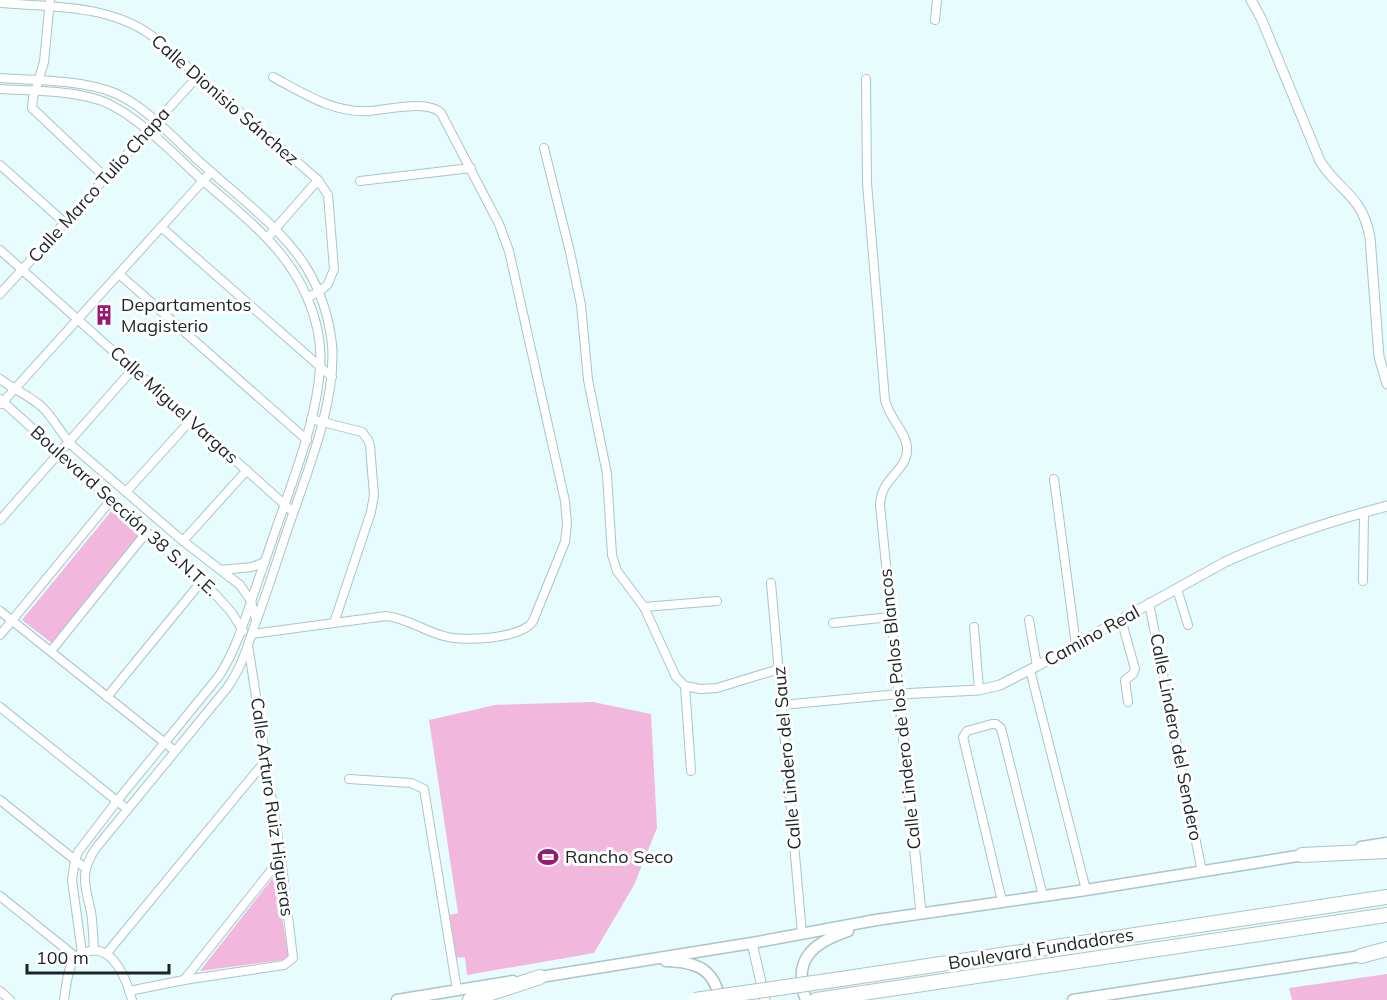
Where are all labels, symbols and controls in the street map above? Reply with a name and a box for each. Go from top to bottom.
street label: Calle Dionisio Sánchez [147,29,304,170]
street label: Calle Marco Tulio Chapa [23,102,174,267]
place label: Departamentos Magisterio [121,293,252,337]
building icon: Departamentos Magisterio [92,303,116,327]
street label: Calle Miguel Vargas [105,341,243,468]
street label: Boulevard Sección 38 S.N.T.E. [26,420,223,601]
street label: Calle Lindero de los Palos Blancos [873,568,926,851]
street label: Camino Real [1040,600,1143,671]
street label: Calle Lindero del Sendero [1145,631,1208,843]
street label: Calle Lindero del Sauz [767,665,806,851]
street label: Calle Arturo Ruiz Higueras [246,696,299,918]
sports icon: Rancho Seco [536,845,560,869]
place label: Rancho Seco [565,845,673,868]
street label: Boulevard Fundadores [946,922,1135,975]
scale bar [27,937,170,975]
text: 100 m [36,946,89,969]

